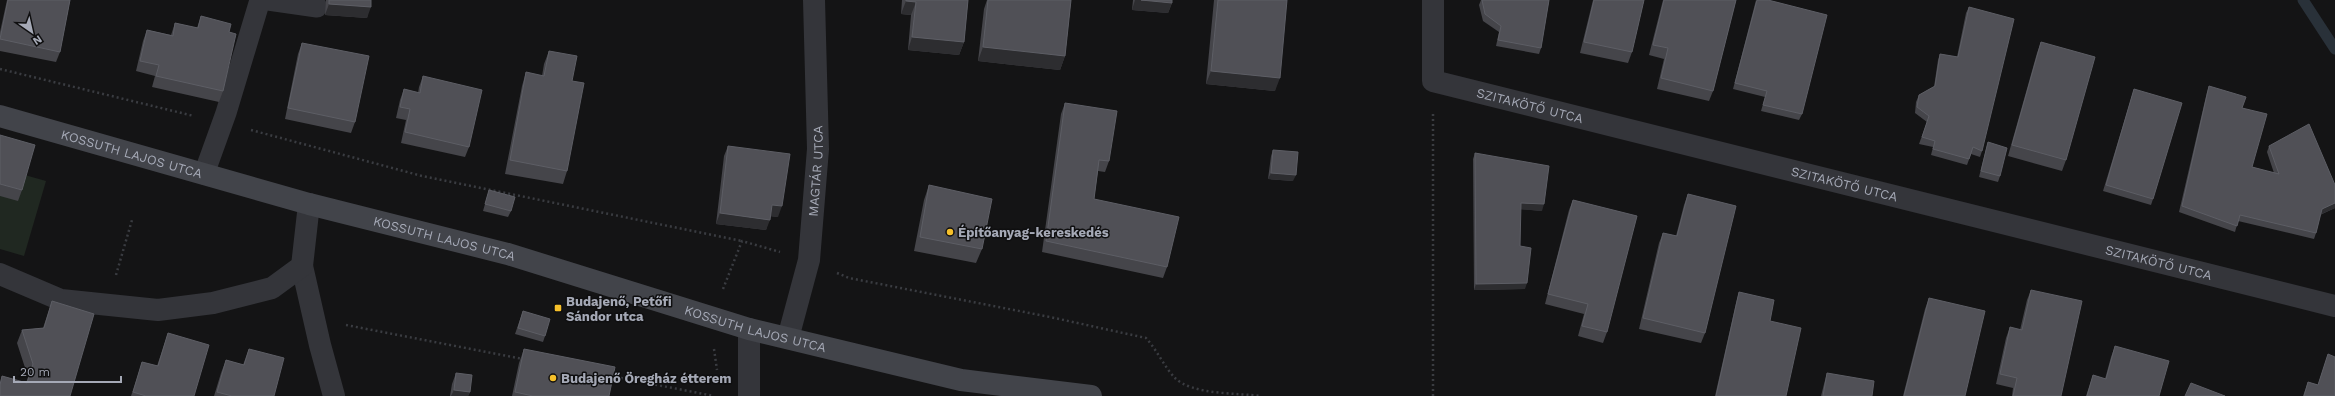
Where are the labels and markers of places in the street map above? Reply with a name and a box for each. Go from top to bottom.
place label: Építőanyag-kereskedés [958,224,1109,240]
marker: Építőanyag-kereskedés [945,227,955,237]
place label: Budajenő, Petőfi Sándor utca [566,294,672,324]
marker: Budajenő, Petőfi Sándor utca [553,303,563,313]
place label: Budajenő Öregház étterem [561,371,732,386]
marker: Budajenő Öregház étterem [548,373,558,383]

